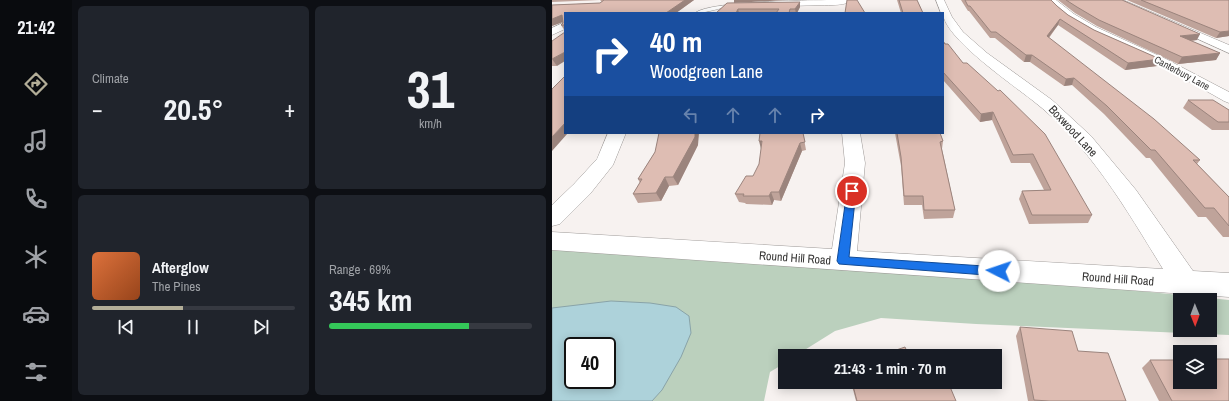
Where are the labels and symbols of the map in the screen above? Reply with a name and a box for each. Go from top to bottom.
street label: Canterbury Lane [1152,53,1212,93]
street label: Boxwood Lane [1045,102,1101,160]
pin [835,174,869,208]
street label: Round Hill Road [758,248,832,268]
position arrow [978,250,1020,292]
street label: Round Hill Road [1081,269,1155,289]
north arrow [1173,293,1217,337]
speed limit sign: 40 [564,337,616,389]

